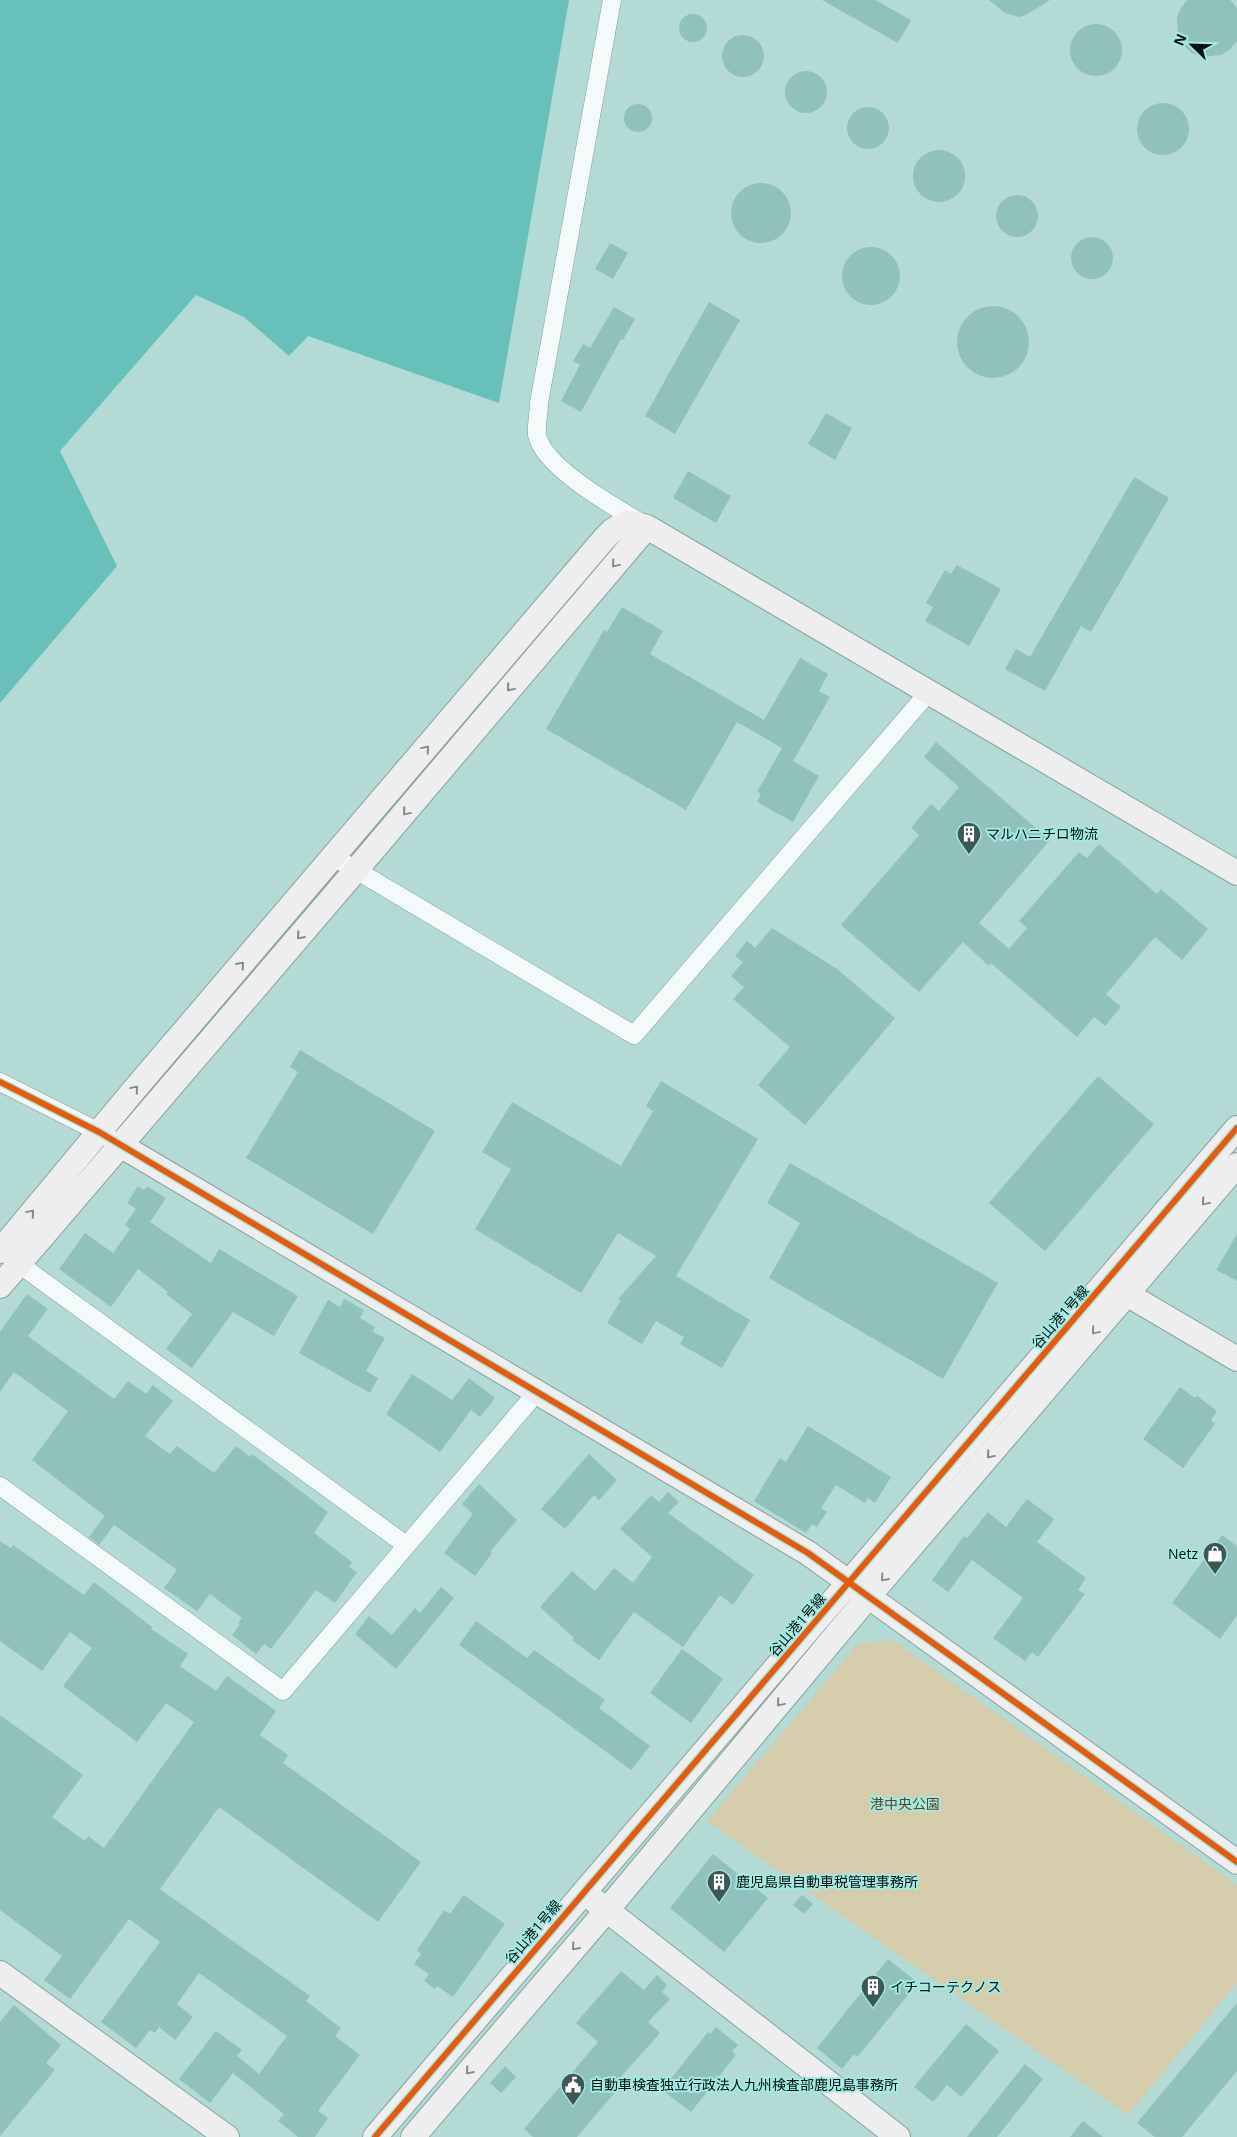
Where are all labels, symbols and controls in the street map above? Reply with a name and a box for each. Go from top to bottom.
north arrow [1167,20,1217,70]
text: N [1169,31,1191,49]
one-way arrow [612,558,621,567]
one-way arrow [508,682,516,691]
one-way arrow [420,745,429,754]
one-way arrow [403,806,411,815]
building icon: マルハニチロ物流 [956,821,982,855]
place label: マルハニチロ物流 [986,824,1098,843]
one-way arrow [297,930,306,939]
one-way arrow [235,962,244,971]
one-way arrow [130,1085,139,1094]
one-way arrow [1203,1196,1211,1205]
one-way arrow [26,1210,35,1219]
street label: 谷山港1号線 [1027,1281,1092,1352]
one-way arrow [1092,1326,1101,1335]
one-way arrow [987,1449,996,1458]
shop icon: Netz [1202,1541,1228,1575]
place label: Netz [1168,1544,1198,1563]
one-way arrow [881,1573,890,1582]
street label: 谷山港1号線 [764,1589,829,1660]
one-way arrow [777,1697,786,1706]
park label: 港中央公園 [870,1794,940,1813]
building icon: 鹿児島県自動車税管理事務所 [706,1869,732,1903]
place label: 鹿児島県自動車税管理事務所 [736,1872,918,1891]
street label: 谷山港1号線 [500,1896,565,1968]
one-way arrow [572,1942,581,1951]
building icon: イチコーテクノス [860,1974,886,2008]
place label: イチコーテクノス [890,1977,1001,1996]
one-way arrow [466,2065,475,2074]
public building icon: 自動車検査独立行政法人九州検査部鹿児島事務所 [560,2072,586,2106]
place label: 自動車検査独立行政法人九州検査部鹿児島事務所 [590,2075,898,2094]

